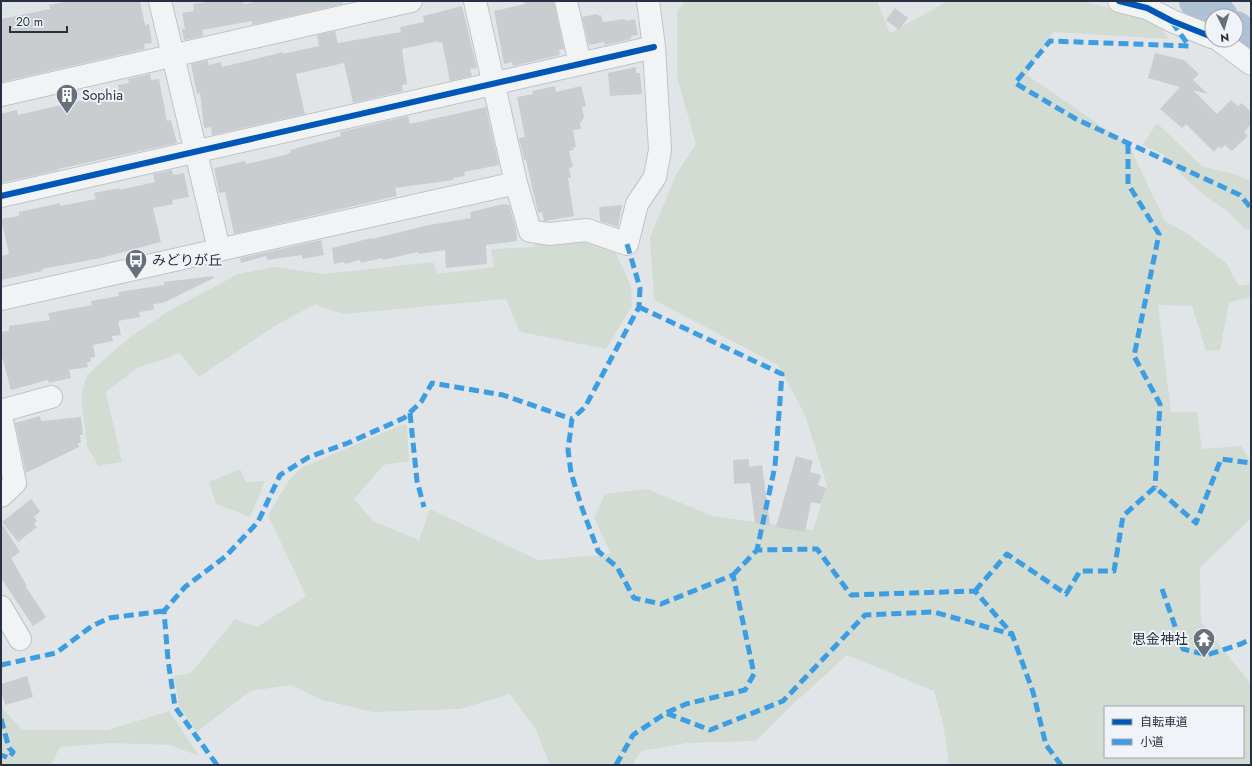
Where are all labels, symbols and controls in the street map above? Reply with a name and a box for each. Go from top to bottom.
scale bar [10,8,67,34]
north arrow [1204,8,1244,48]
text: 20 m [16,13,43,31]
text: N [1220,30,1230,46]
building icon: Sophia [54,82,80,115]
place label: Sophia [82,85,123,105]
bus stop icon: みどりが丘 [123,247,149,280]
place label: みどりが丘 [152,250,222,270]
temple icon: 思金神社 [1191,626,1217,659]
place label: 思金神社 [1132,629,1188,649]
legend [1104,706,1244,758]
text: 自転車道 [1140,713,1188,731]
text: 小道 [1140,733,1164,751]

